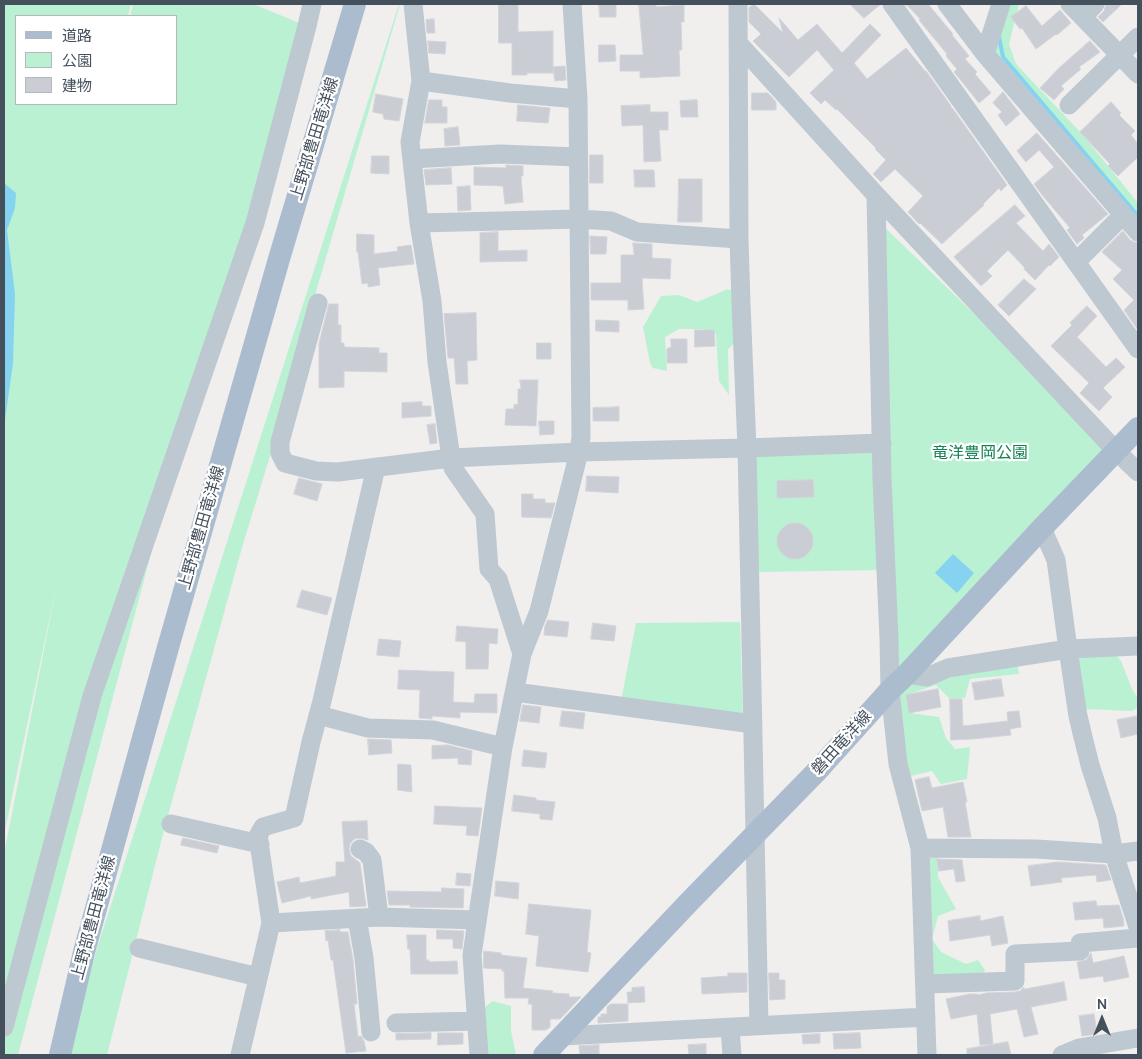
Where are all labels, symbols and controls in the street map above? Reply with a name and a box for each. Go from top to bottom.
legend [15,15,178,105]
text: 道路 [62,25,92,46]
text: 公園 [62,50,92,71]
text: 建物 [62,75,92,96]
street label: 上野部豊田竜洋線 [287,75,343,203]
park label: 竜洋豊岡公園 [932,444,1028,464]
street label: 上野部豊田竜洋線 [175,464,229,592]
street label: 磐田竜洋線 [808,707,876,779]
street label: 上野部豊田竜洋線 [68,854,120,982]
north arrow [1077,994,1127,1044]
text: N [1097,994,1107,1013]

